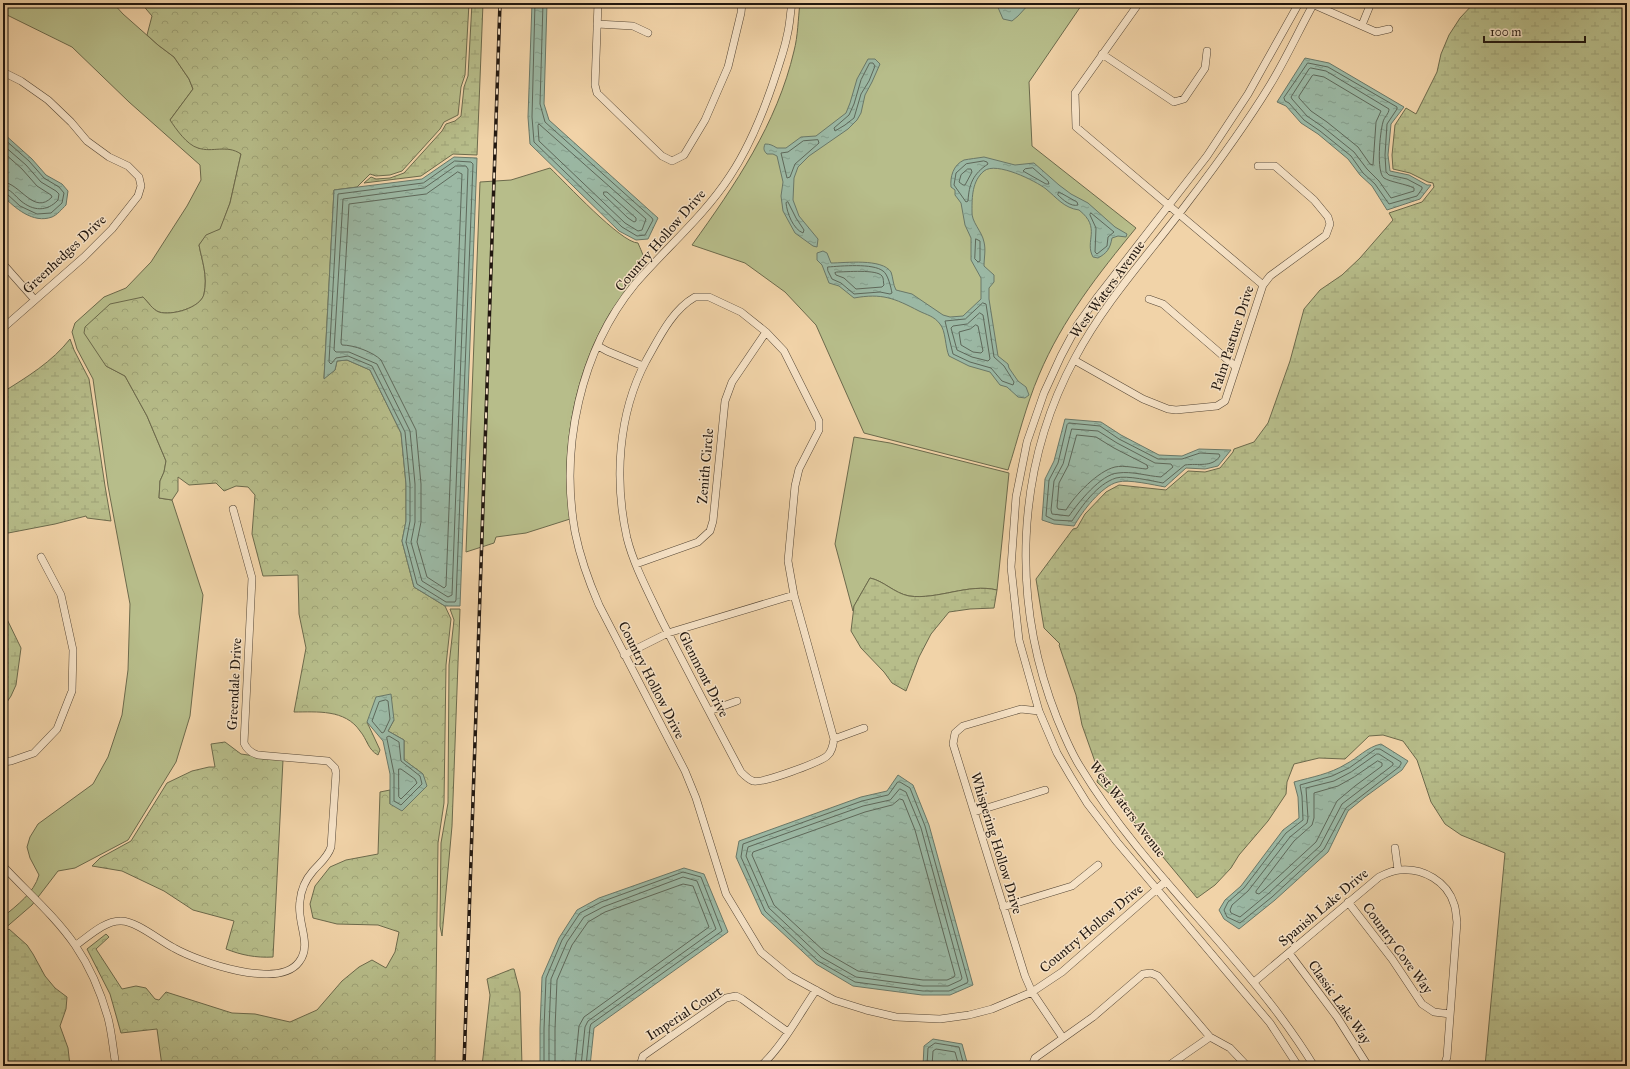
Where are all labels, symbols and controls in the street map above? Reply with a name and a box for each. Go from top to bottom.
scale bar [1484,18,1585,44]
text: 100 m [1490,25,1521,39]
street label: Country Hollow Drive [611,186,709,295]
street label: Greenhedges Drive [19,211,110,297]
street label: West Waters Avenue [1066,237,1149,341]
street label: Palm Pasture Drive [1207,283,1258,393]
street label: Zenith Circle [694,427,717,505]
street label: Country Hollow Drive [615,619,689,742]
street label: Glenmont Drive [675,628,733,720]
street label: Greendale Drive [224,637,245,731]
street label: West Waters Avenue [1086,758,1170,861]
street label: Whispering Hollow Drive [967,770,1026,916]
street label: Spanish Lake Drive [1275,865,1372,950]
street label: Country Hollow Drive [1036,880,1147,977]
street label: Country Cove Way [1359,899,1437,997]
street label: Classic Lake Way [1304,957,1375,1048]
street label: Imperial Court [643,983,725,1044]

